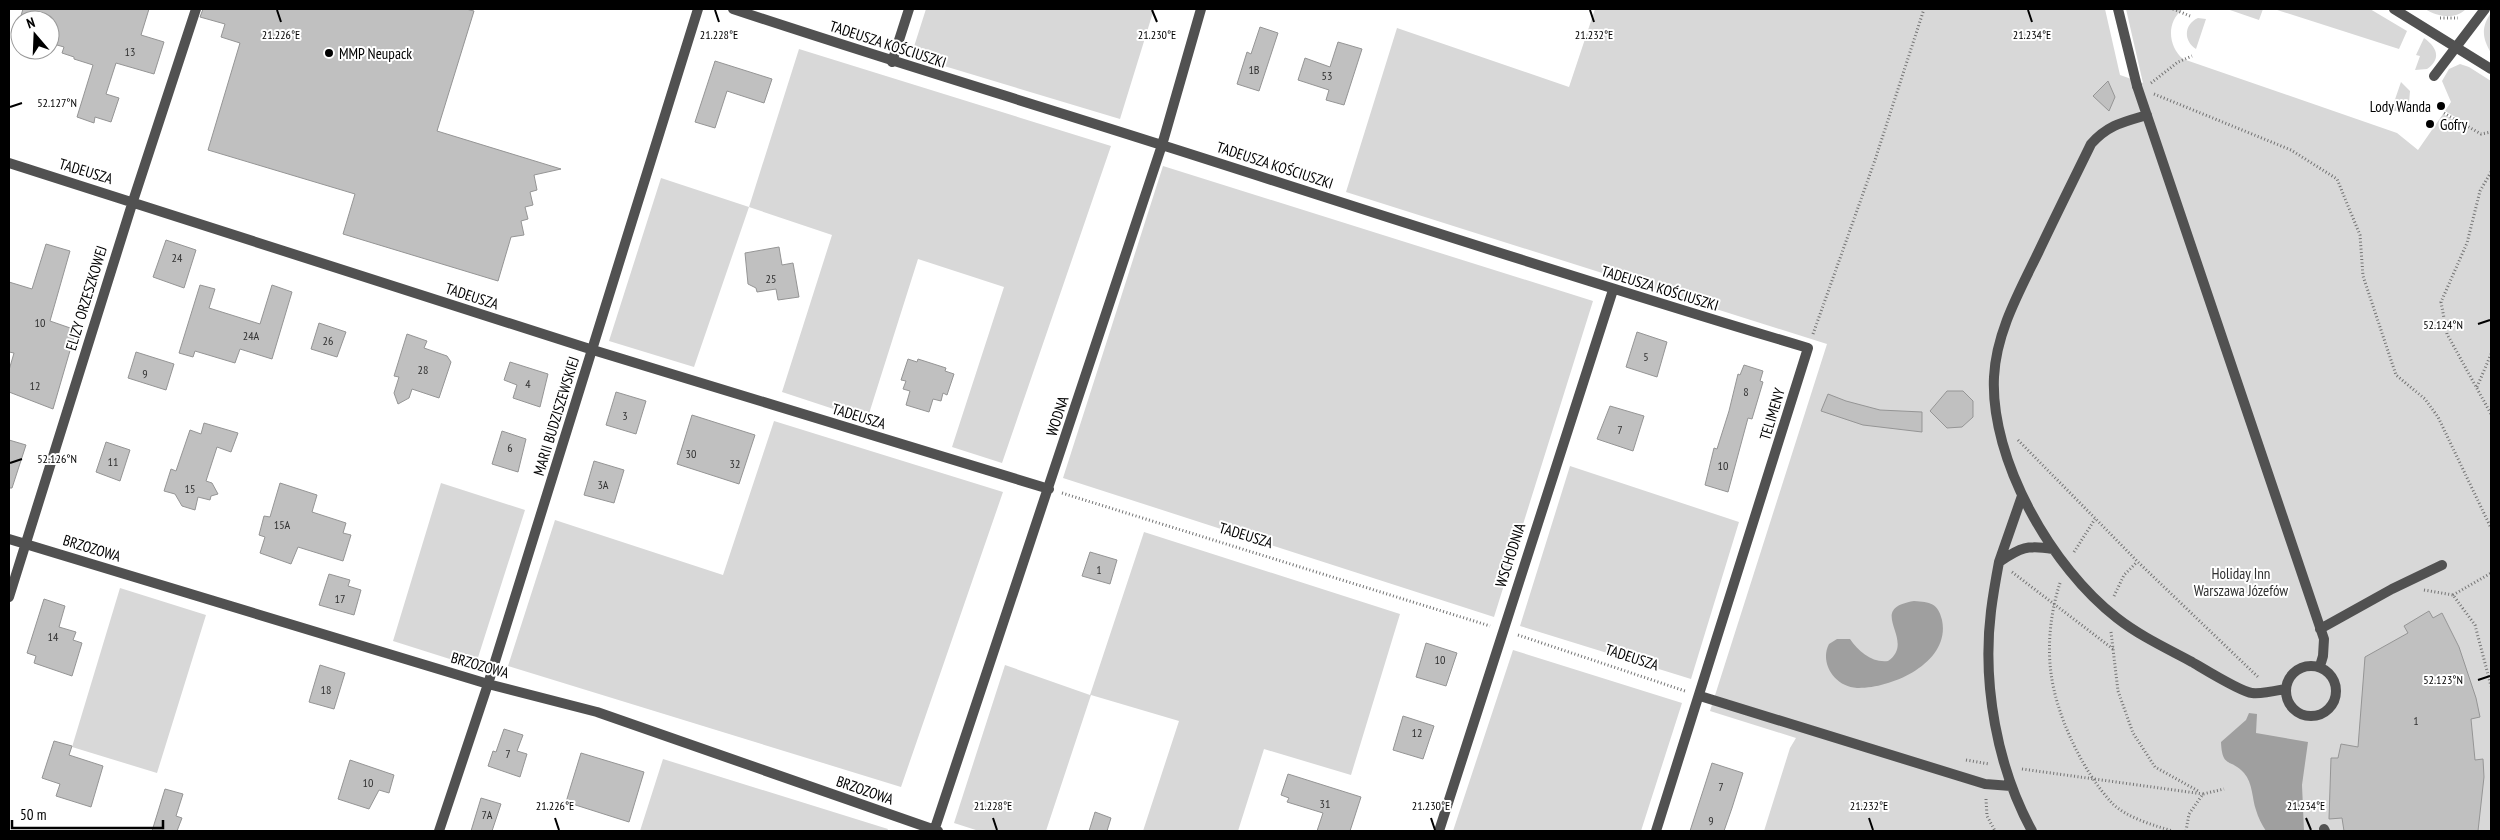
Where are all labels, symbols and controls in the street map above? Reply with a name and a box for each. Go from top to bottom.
north arrow [10,10,60,60]
text: N [24,13,37,32]
street label: TADEUSZA KOŚCIUSZKI [827,16,949,72]
text: 21.226°E [262,27,300,42]
text: 21.228°E [700,27,738,42]
text: 21.230°E [1138,27,1176,42]
text: 21.232°E [1575,27,1613,42]
text: 21.234°E [2013,27,2051,42]
house number: 13 [125,44,135,59]
place label: MMP Neupack [339,44,412,63]
marker: MMP Neupack [323,47,335,59]
house number: 1B [1248,62,1260,77]
house number: 53 [1322,68,1332,83]
text: 52.127°N [37,95,77,110]
place label: Lody Wanda [2370,97,2431,116]
marker: Lody Wanda [2435,100,2447,112]
place label: Gofry [2440,115,2468,134]
marker: Gofry [2424,118,2436,130]
street label: TADEUSZA KOŚCIUSZKI [1214,137,1336,193]
street label: TADEUSZA [57,154,116,188]
street label: ELIZY ORZESZKOWEJ [61,243,111,353]
house number: 24 [172,250,183,265]
street label: TADEUSZA KOŚCIUSZKI [1599,261,1721,315]
house number: 25 [766,271,776,286]
street label: TADEUSZA [443,278,502,314]
house number: 10 [35,315,45,330]
text: 52.124°N [2423,317,2463,332]
house number: 24A [243,328,260,343]
house number: 26 [323,333,333,348]
house number: 5 [1643,349,1649,364]
street label: MARII BUDZISZEWSKIEJ [529,354,583,478]
house number: 28 [418,362,428,377]
house number: 9 [142,366,148,381]
house number: 4 [525,376,531,391]
house number: 12 [30,378,40,393]
house number: 8 [1743,384,1749,399]
street label: TELIMENY [1755,385,1789,442]
street label: WODNA [1042,393,1073,438]
street label: TADEUSZA [830,399,889,433]
house number: 3 [622,408,628,423]
house number: 7 [1617,422,1623,437]
house number: 6 [507,440,513,455]
house number: 30 [686,446,696,461]
text: 52.126°N [37,451,77,466]
house number: 11 [108,454,118,469]
house number: 32 [730,456,740,471]
house number: 10 [1718,458,1728,473]
house number: 3A [597,477,609,492]
house number: 15 [185,481,195,496]
house number: 15A [274,517,291,532]
street label: TADEUSZA [1217,518,1276,552]
street label: WSCHODNIA [1491,520,1530,589]
street label: BRZOZOWA [61,530,124,566]
house number: 1 [1096,562,1102,577]
park label: Holiday Inn Warszawa Józefów [2194,564,2288,600]
house number: 17 [335,591,345,606]
house number: 14 [48,629,59,644]
street label: TADEUSZA [1603,639,1662,675]
street label: BRZOZOWA [449,648,512,683]
house number: 10 [1435,652,1445,667]
text: 52.123°N [2423,672,2463,687]
house number: 18 [321,682,331,697]
house number: 1 [2413,713,2419,728]
house number: 12 [1412,725,1422,740]
house number: 7 [505,746,511,761]
street label: BRZOZOWA [834,771,897,809]
house number: 10 [363,775,373,790]
house number: 7 [1718,779,1724,794]
house number: 31 [1320,796,1330,811]
scale bar [12,798,164,830]
text: 21.226°E [536,798,574,813]
text: 21.228°E [974,798,1012,813]
text: 21.230°E [1412,798,1450,813]
text: 21.232°E [1850,798,1888,813]
text: 21.234°E [2287,798,2325,813]
text: 50 m [20,805,46,824]
house number: 7A [482,807,493,822]
house number: 9 [1708,813,1714,828]

